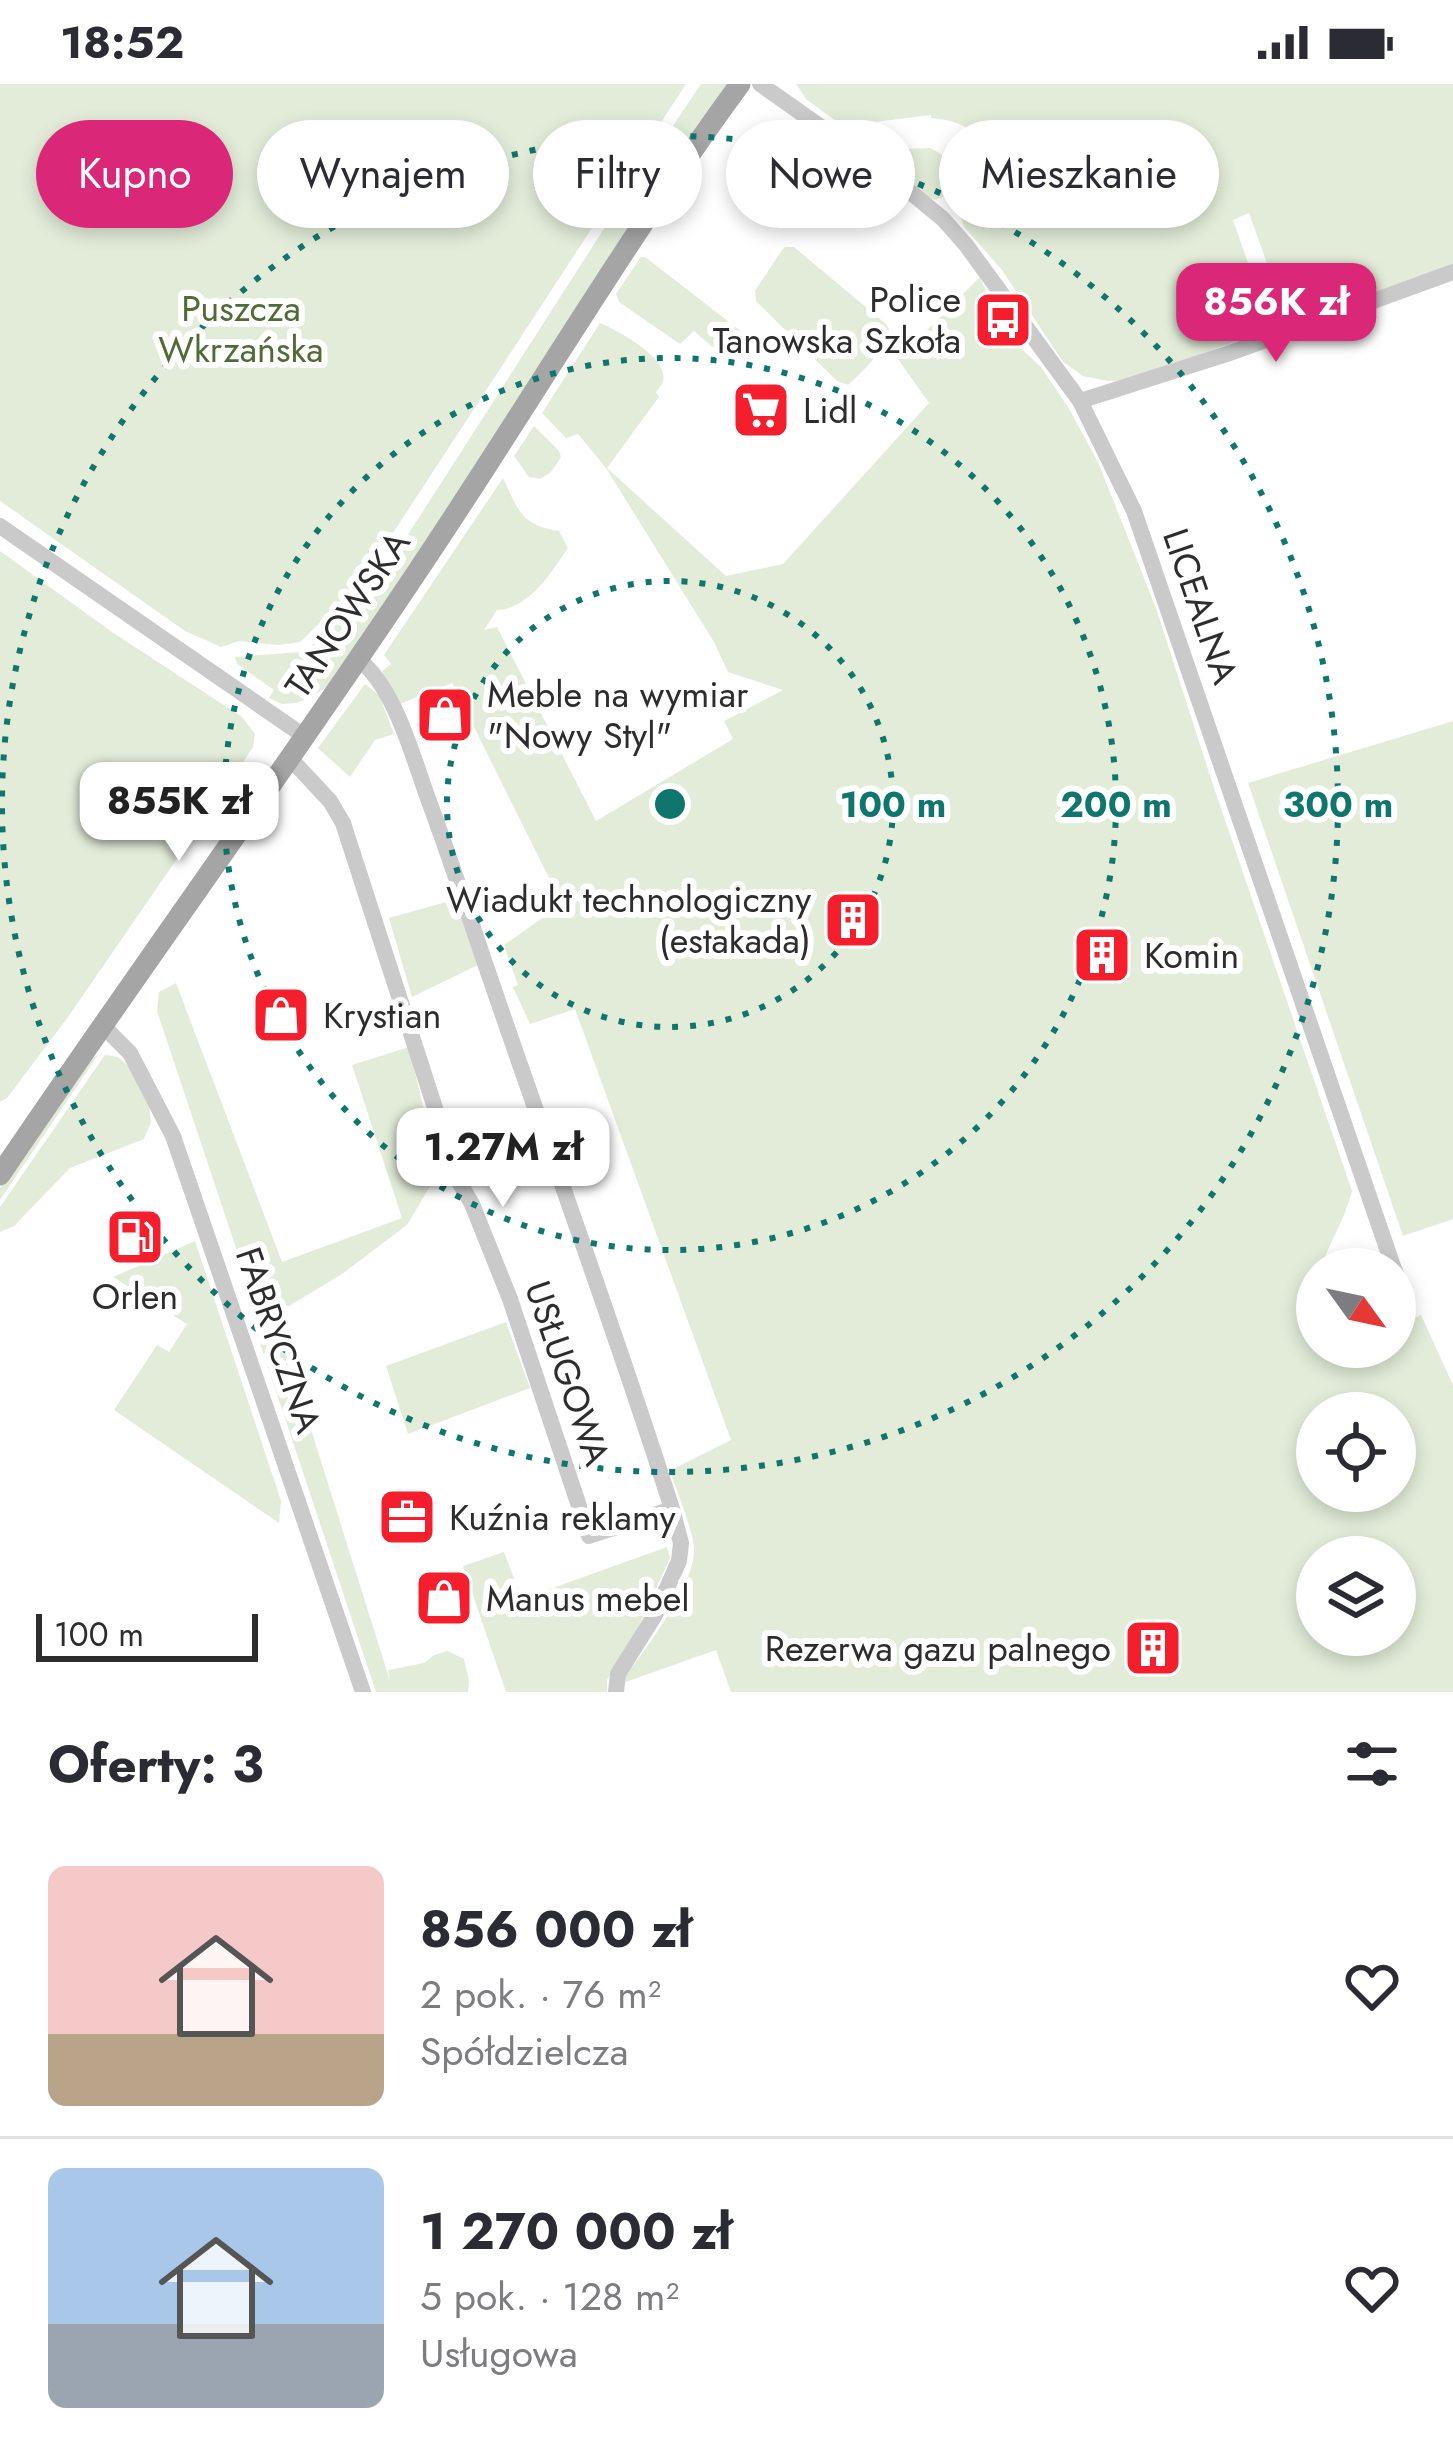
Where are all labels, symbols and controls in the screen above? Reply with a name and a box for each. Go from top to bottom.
text: 18:52 [60,10,184,75]
chip: Kupno [36,120,233,228]
chip: Wynajem [257,120,509,228]
chip: Filtry [533,120,702,228]
chip: Nowe [726,120,915,228]
chip: Mieszkanie [939,120,1219,228]
pin: 856K zł [1165,263,1387,365]
place label: Police Tanowska Szkoła [713,273,961,366]
text: 856K zł [1203,273,1349,330]
park label: Puszcza Wkrzańska [158,282,324,375]
bus stop icon: Police Tanowska Szkoła [972,289,1034,351]
supermarket icon: Lidl [730,379,792,441]
place label: Lidl [803,384,857,436]
street label: TANOWSKA [272,520,422,708]
street label: LICEALNA [1150,521,1252,691]
place label: Meble na wymiar "Nowy Styl" [487,668,749,761]
shop icon: Meble na wymiar "Nowy Styl" [414,684,476,746]
pin: 855K zł [68,762,290,864]
text: 855K zł [107,772,251,829]
text: 100 m [840,778,946,830]
text: 200 m [1060,778,1172,830]
text: 300 m [1283,778,1393,830]
centre of rings [649,783,691,825]
place label: Wiadukt technologiczny (estakada) [446,873,811,966]
building icon: Wiadukt technologiczny (estakada) [822,889,884,951]
building icon: Komin [1071,924,1133,986]
place label: Komin [1144,929,1239,981]
shop icon: Krystian [250,984,312,1046]
place label: Krystian [323,989,441,1041]
pin: 1.27M zł [379,1108,627,1210]
text: 1.27M zł [424,1118,582,1175]
fuel station icon: Orlen [104,1206,166,1268]
street label: FABRYCZNA [223,1240,335,1440]
north arrow [1296,1248,1416,1368]
map controls [1296,1248,1416,1656]
place label: Orlen [92,1270,178,1322]
street label: USŁUGOWA [512,1274,624,1472]
button: locate [1296,1392,1416,1512]
office icon: Kuźnia reklamy [376,1486,438,1548]
place label: Kuźnia reklamy [449,1491,676,1543]
button: layers [1296,1536,1416,1656]
shop icon: Manus mebel [413,1567,475,1629]
place label: Manus mebel [486,1572,690,1624]
scale bar [36,1608,258,1661]
text: 100 m [54,1611,144,1658]
building icon: Rezerwa gazu palnego [1122,1617,1184,1679]
place label: Rezerwa gazu palnego [765,1622,1111,1674]
text: Oferty: 3 [48,1727,264,1801]
icon: filters [1339,1731,1405,1797]
text: 856 000 zł [420,1892,691,1966]
icon: home [144,1914,288,2058]
icon: heart [1339,1953,1405,2019]
text: 2 pok. · 76 m² [420,1966,661,2023]
text: Spółdzielcza [420,2023,629,2080]
text: 1 270 000 zł [420,2194,732,2268]
icon: home [144,2216,288,2360]
icon: heart [1339,2255,1405,2321]
text: 5 pok. · 128 m² [420,2268,679,2325]
text: Usługowa [420,2325,578,2382]

